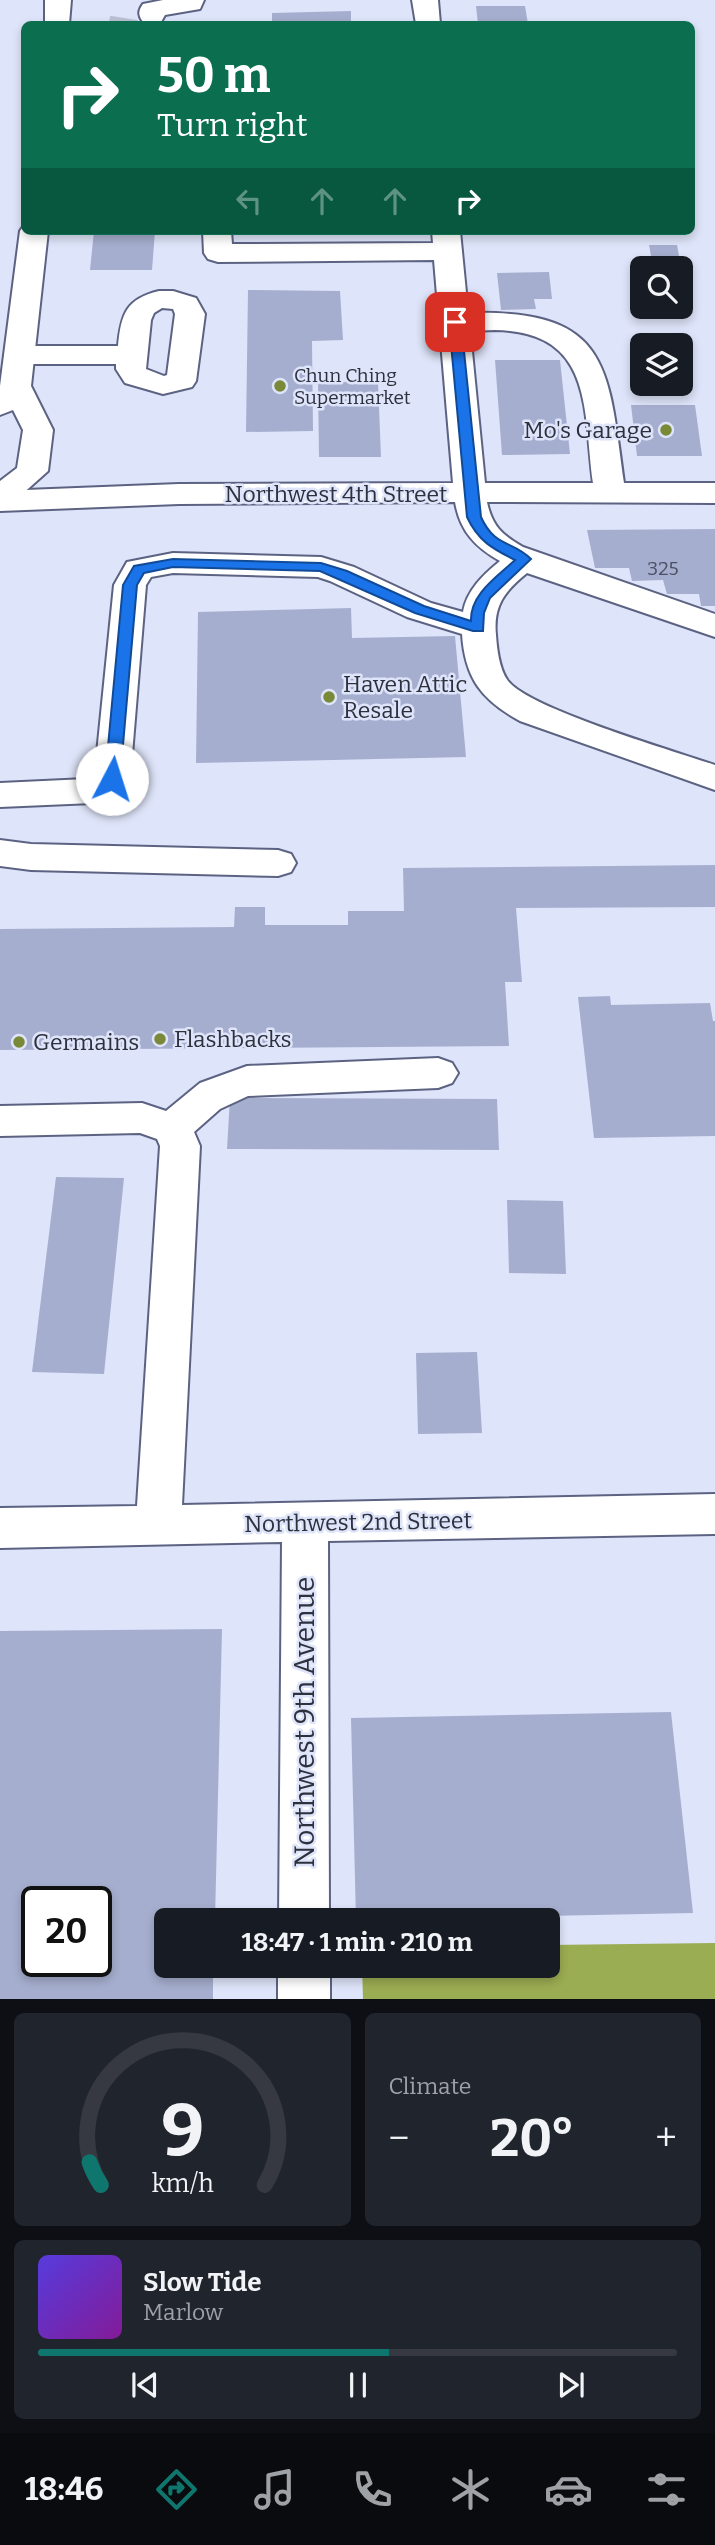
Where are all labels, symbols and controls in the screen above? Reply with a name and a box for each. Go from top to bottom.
text: 50 m [157,46,270,105]
icon: right [42,49,133,140]
text: Turn right [157,106,308,144]
icon: left [230,182,268,220]
icon: ahead [303,182,341,220]
icon: ahead [376,182,414,220]
icon: right [449,182,487,220]
map controls [630,256,693,396]
button: search [630,256,693,319]
pin [425,292,485,352]
icon: arrive [436,303,474,341]
button: layers [630,333,693,396]
place label: Chun Ching Supermarket [294,364,411,409]
marker: Chun Ching Supermarket [272,378,288,394]
place label: Mo's Garage [523,416,652,444]
marker: Mo's Garage [658,422,674,438]
street label: Northwest 4th Street [225,480,447,508]
house number: 325 [647,557,679,580]
place label: Haven Attic Resale [343,670,467,724]
marker: Haven Attic Resale [321,689,337,705]
position arrow [75,742,149,816]
place label: Flashbacks [174,1025,291,1053]
place label: Germains [33,1028,139,1056]
marker: Flashbacks [152,1031,168,1047]
marker: Germains [11,1034,27,1050]
street label: Northwest 2nd Street [244,1506,472,1538]
street label: Northwest 9th Avenue [288,1577,321,1867]
speed limit sign: 20 [21,1886,112,1977]
text: 18:47 · 1 min · 210 m [242,1927,472,1958]
text: Climate [389,2072,471,2100]
text: 9 [161,2088,204,2175]
text: 20° [490,2107,575,2170]
text: − [389,2115,409,2161]
text: + [655,2115,677,2161]
text: km/h [151,2169,214,2199]
text: Slow Tide [143,2267,262,2298]
text: Marlow [143,2298,223,2326]
icon: previous [126,2366,164,2404]
icon: pause [339,2366,377,2404]
icon: next [552,2366,590,2404]
icon: directions [152,2465,201,2514]
icon: music [250,2465,299,2514]
icon: phone [348,2465,397,2514]
icon: climate [446,2465,495,2514]
icon: car [544,2465,593,2514]
icon: filters [642,2465,691,2514]
text: 18:46 [24,2470,103,2508]

